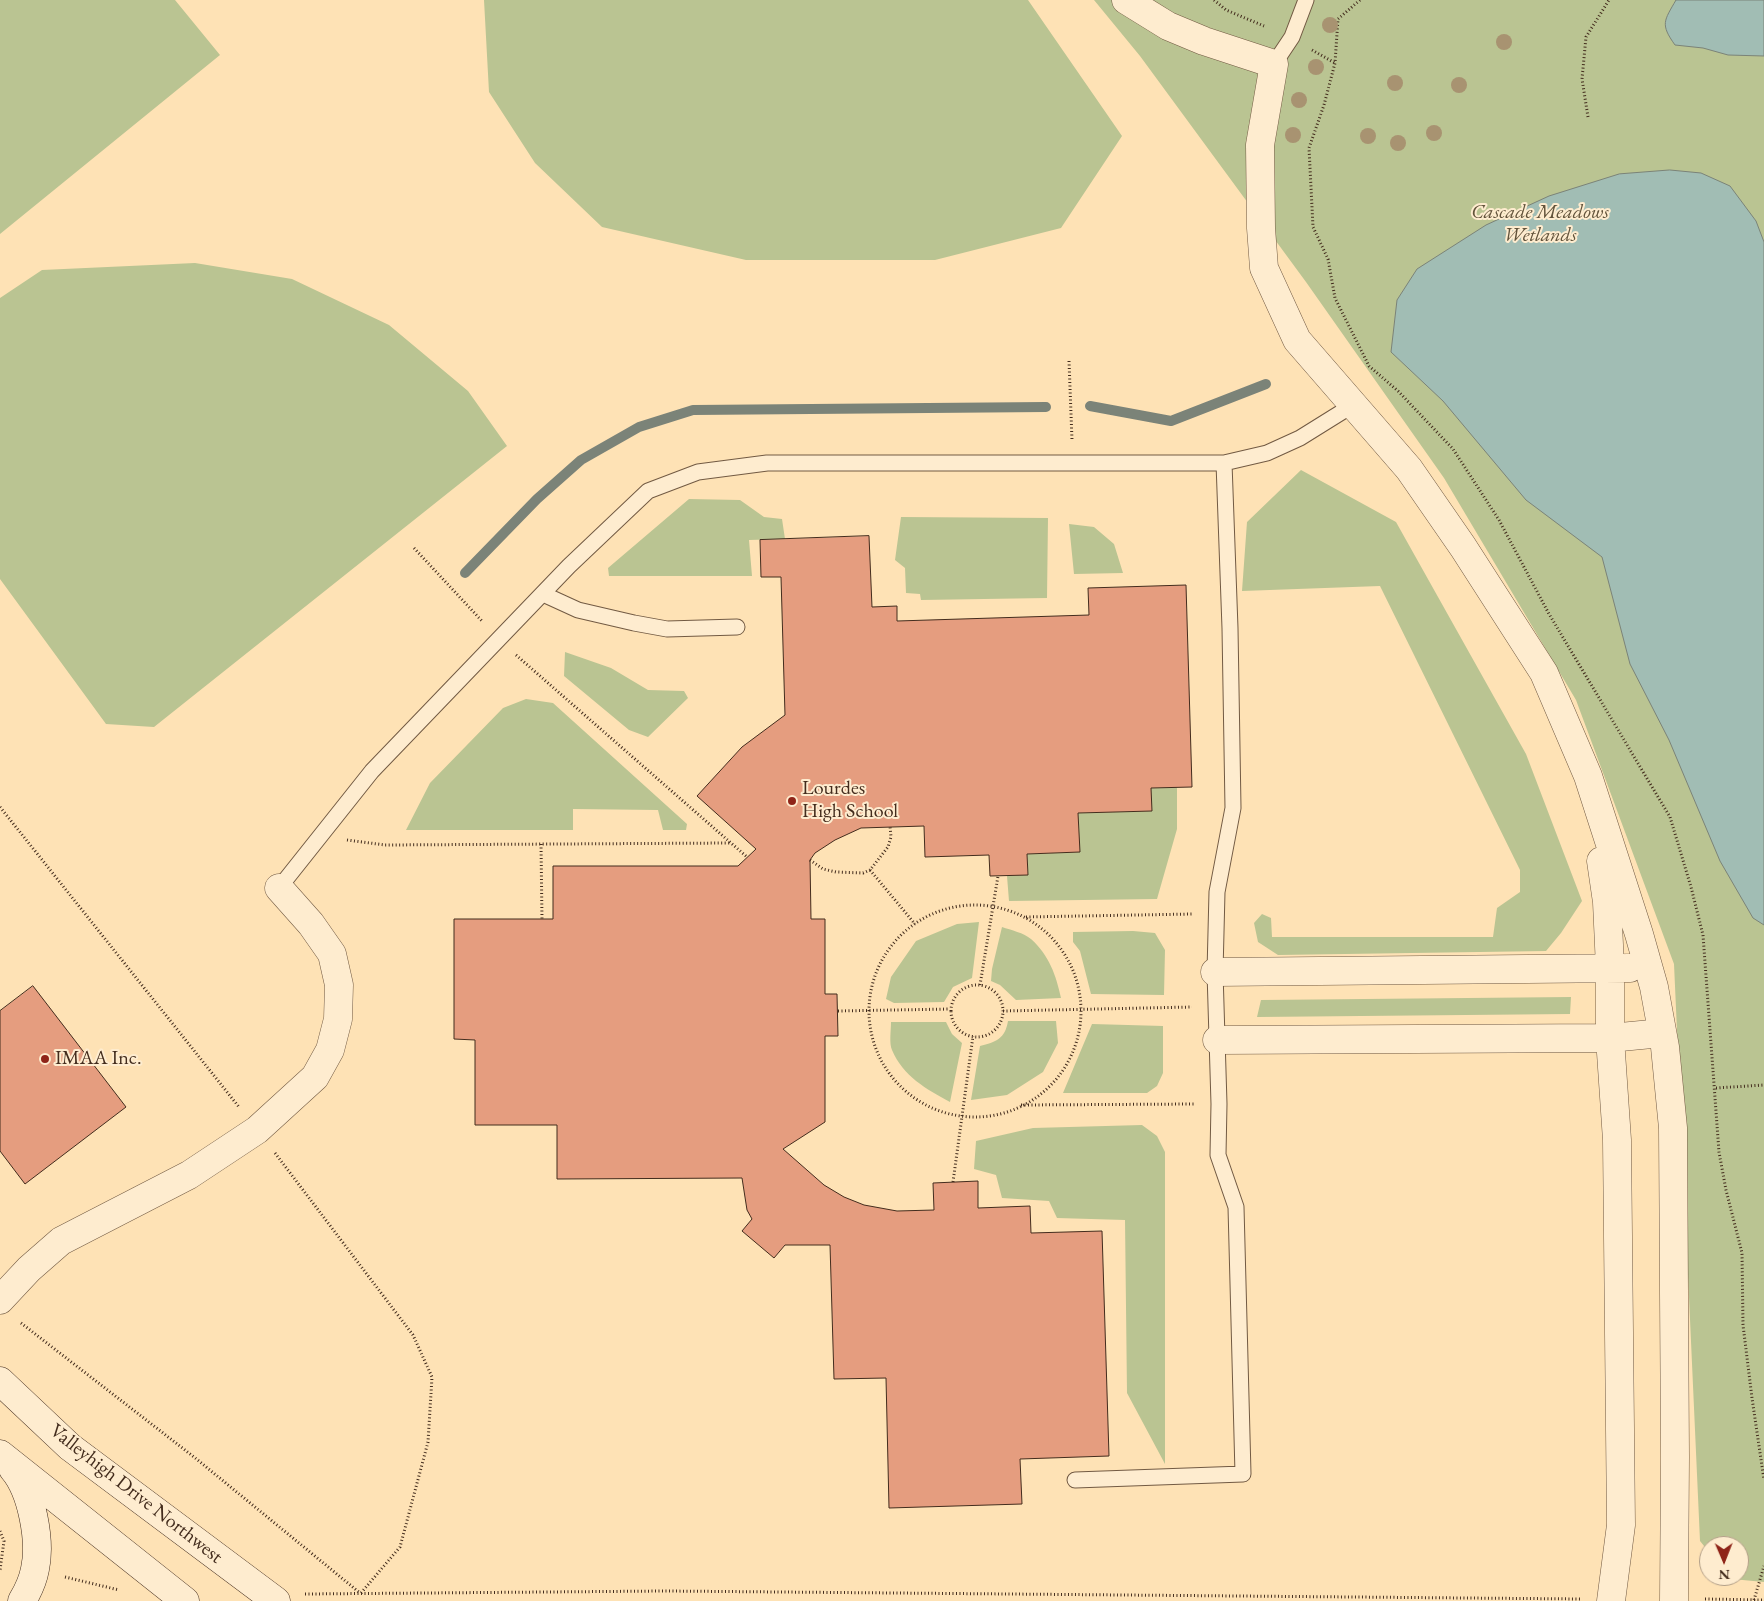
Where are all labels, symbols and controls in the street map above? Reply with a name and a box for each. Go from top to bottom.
park label: Cascade Meadows Wetlands [1471,201,1609,248]
place label: Lourdes High School [802,777,898,824]
marker: Lourdes High School [786,795,798,807]
place label: IMAA Inc. [55,1047,142,1071]
marker: IMAA Inc. [39,1053,51,1065]
street label: Valleyhigh Drive Northwest [45,1419,227,1569]
north arrow [1699,1536,1749,1586]
text: N [1718,1566,1730,1584]

